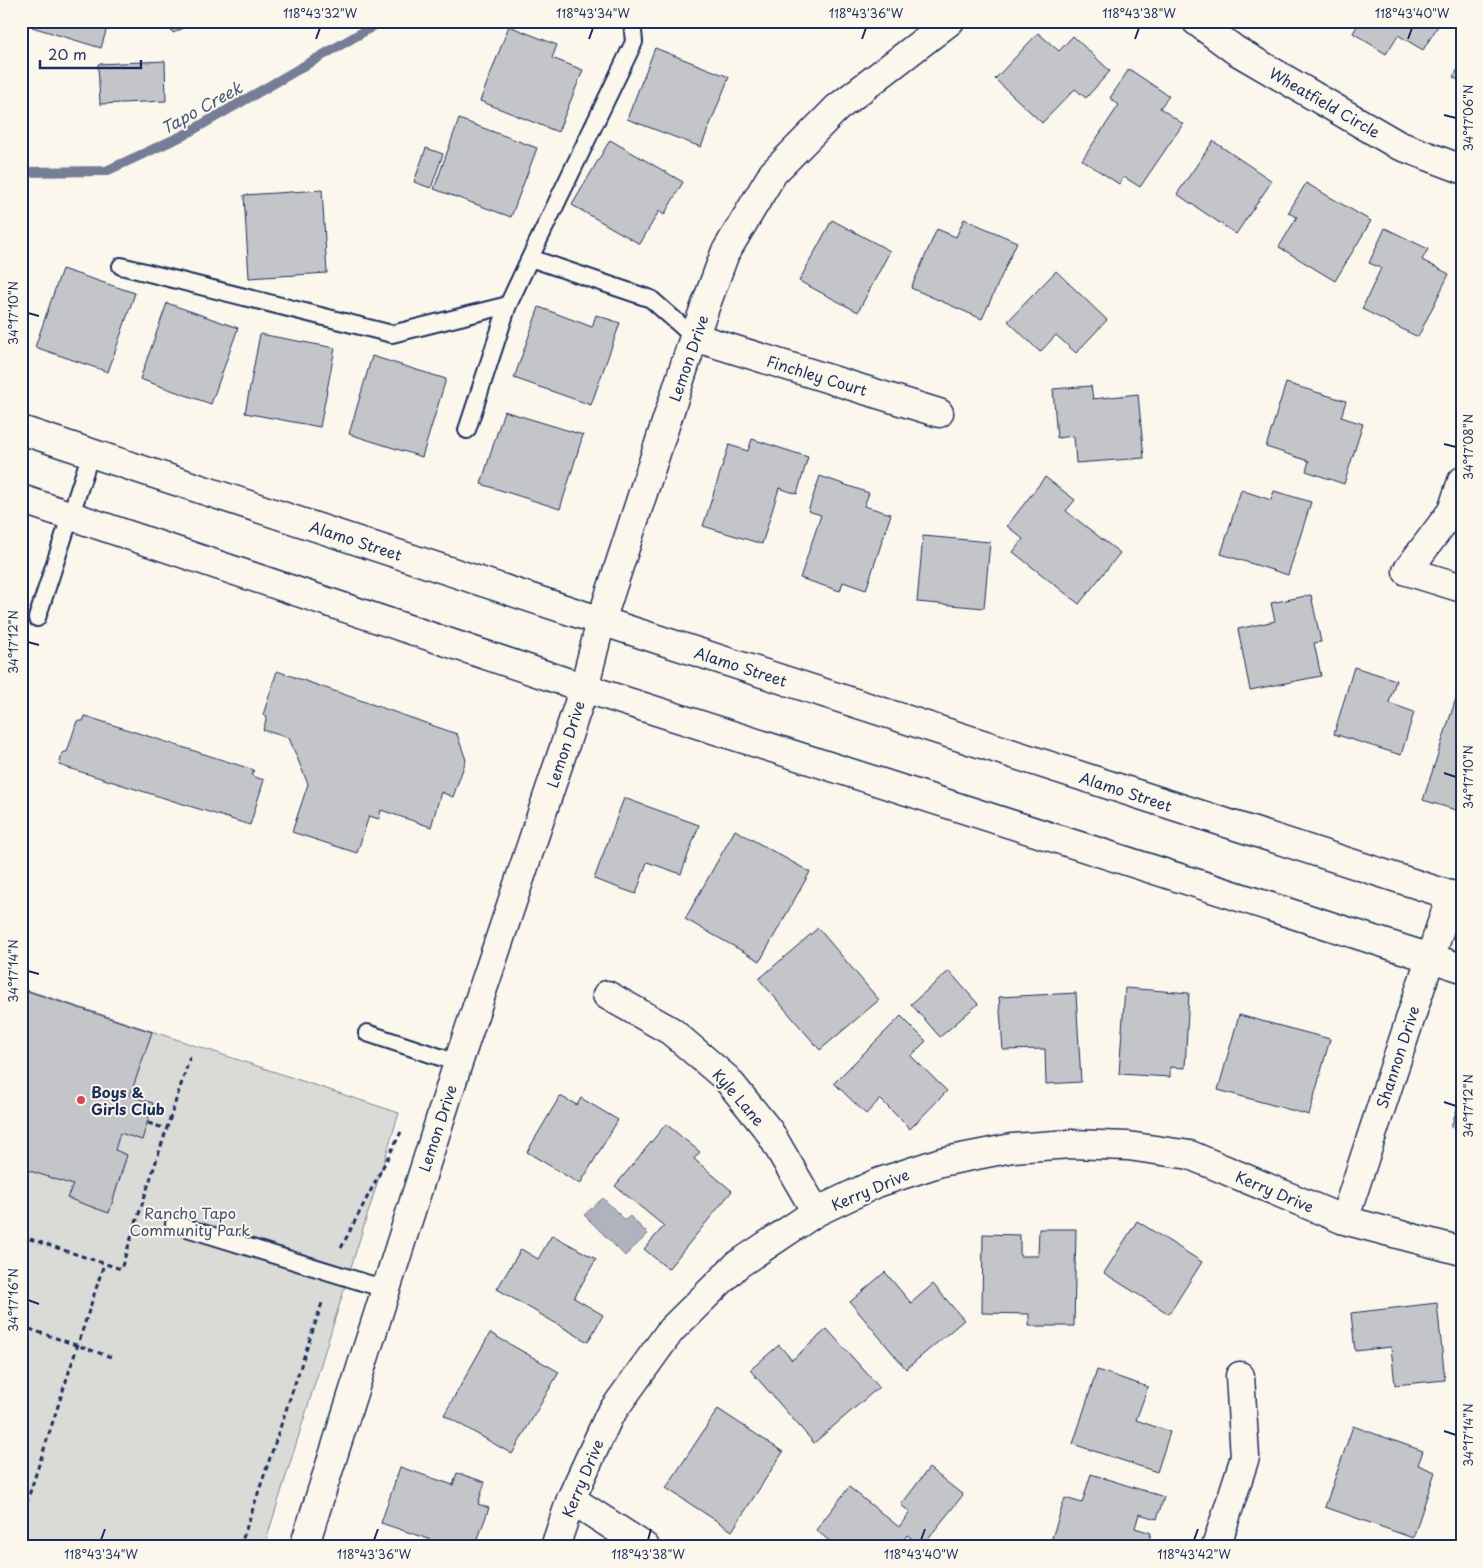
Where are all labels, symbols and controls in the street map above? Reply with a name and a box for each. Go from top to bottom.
text: 118°43'32"W [283,4,358,22]
text: 118°43'34"W [556,4,631,22]
text: 118°43'36"W [829,4,904,22]
text: 118°43'38"W [1102,4,1176,22]
text: 118°43'40"W [1375,4,1450,22]
scale bar [40,38,141,70]
text: 20 m [48,42,87,65]
street label: Wheatfield Circle [1265,61,1385,143]
water label: Tapo Creek [156,74,247,139]
text: 34°17'06"N [1459,85,1477,151]
text: 34°17'10"N [4,281,22,345]
street label: Lemon Drive [662,312,714,404]
street label: Finchley Court [764,349,870,401]
text: 34°17'08"N [1459,414,1477,480]
street label: Alamo Street [307,514,405,566]
text: 34°17'12"N [4,610,22,674]
street label: Alamo Street [692,640,790,692]
street label: Lemon Drive [540,697,590,790]
text: 34°17'10"N [1459,745,1477,809]
street label: Alamo Street [1077,765,1175,817]
text: 34°17'14"N [4,939,22,1003]
street label: Shannon Drive [1370,1003,1424,1111]
street label: Kyle Lane [708,1063,770,1131]
text: 34°17'12"N [1459,1074,1477,1138]
place label: Boys & Girls Club [91,1080,165,1120]
street label: Lemon Drive [412,1081,462,1174]
marker: Boys & Girls Club [75,1094,87,1106]
street label: Kerry Drive [827,1162,913,1216]
street label: Kerry Drive [1232,1164,1318,1218]
park label: Rancho Tapo Community Park [130,1201,250,1241]
text: 34°17'16"N [4,1268,22,1332]
text: 34°17'14"N [1459,1403,1477,1467]
street label: Kerry Drive [555,1435,609,1521]
text: 118°43'34"W [64,1545,139,1563]
text: 118°43'36"W [337,1545,412,1563]
text: 118°43'38"W [611,1545,685,1563]
text: 118°43'40"W [884,1545,959,1563]
text: 118°43'42"W [1157,1545,1231,1563]

